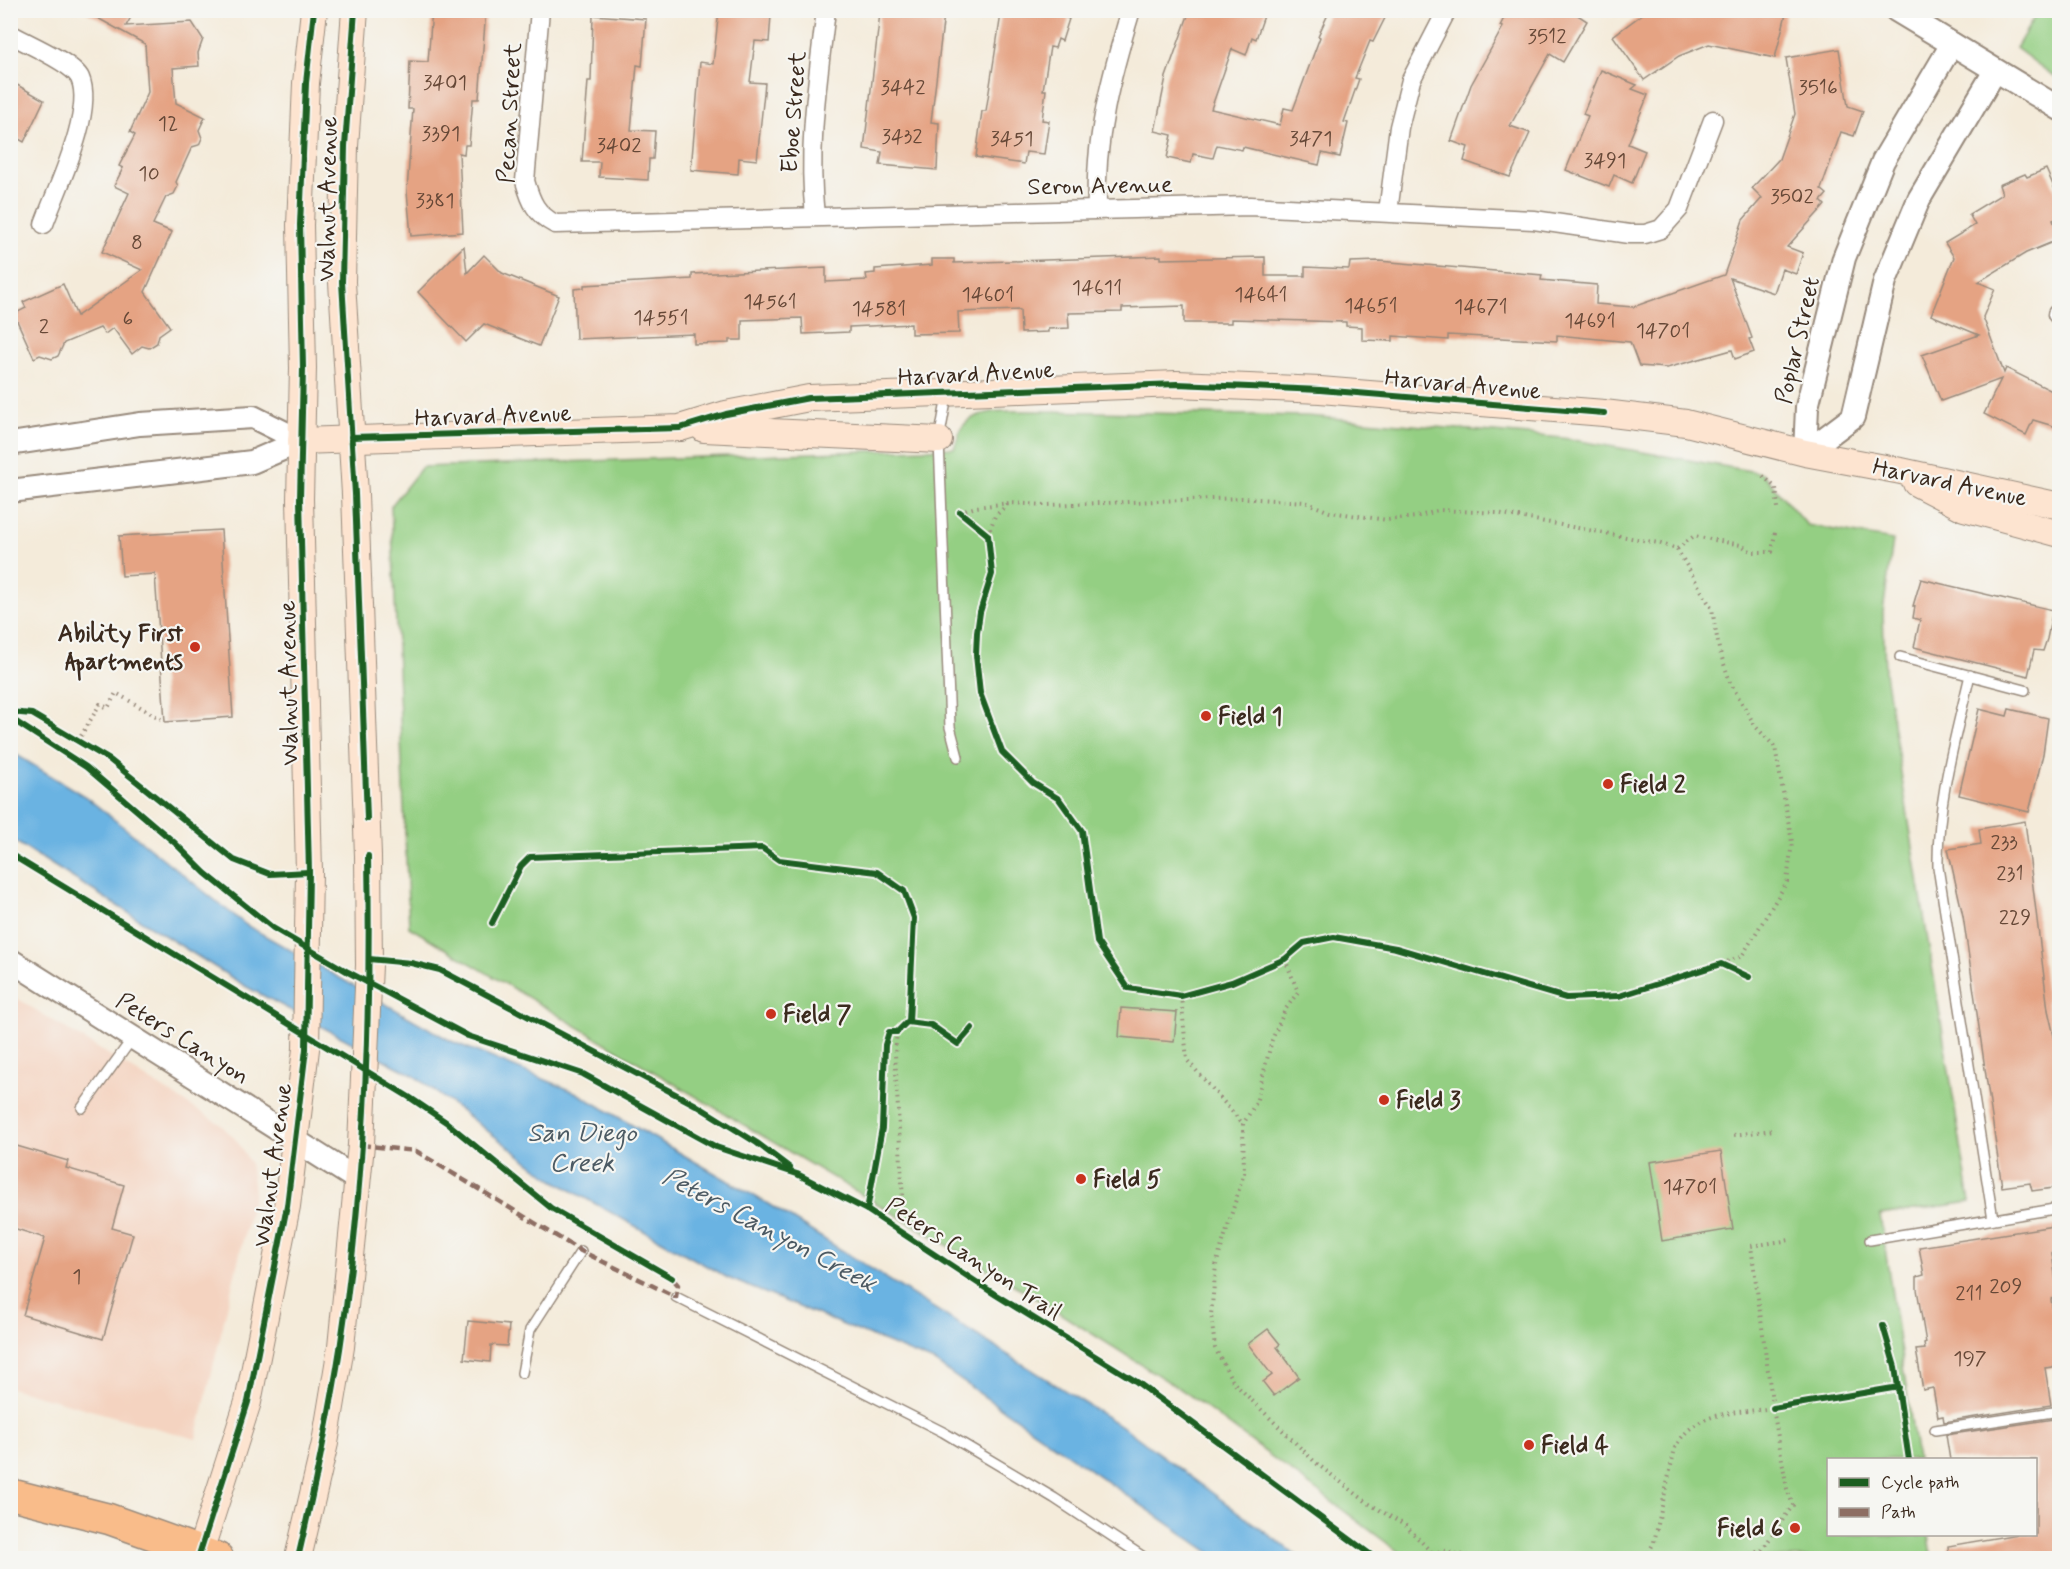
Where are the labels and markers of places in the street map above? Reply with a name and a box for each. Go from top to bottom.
place label: Ability First Apartments [58,619,184,681]
marker: Ability First Apartments [188,640,202,654]
place label: Field 1 [1218,702,1282,733]
marker: Field 1 [1199,709,1213,723]
place label: Field 2 [1620,770,1686,801]
marker: Field 2 [1601,777,1615,791]
place label: Field 7 [783,1000,852,1031]
marker: Field 7 [764,1007,778,1021]
place label: Field 3 [1396,1086,1461,1117]
marker: Field 3 [1377,1093,1391,1107]
place label: Field 5 [1093,1165,1161,1196]
marker: Field 5 [1074,1172,1088,1186]
place label: Field 4 [1541,1431,1609,1462]
marker: Field 4 [1522,1438,1536,1452]
place label: Field 6 [1717,1514,1783,1545]
marker: Field 6 [1788,1521,1802,1535]

